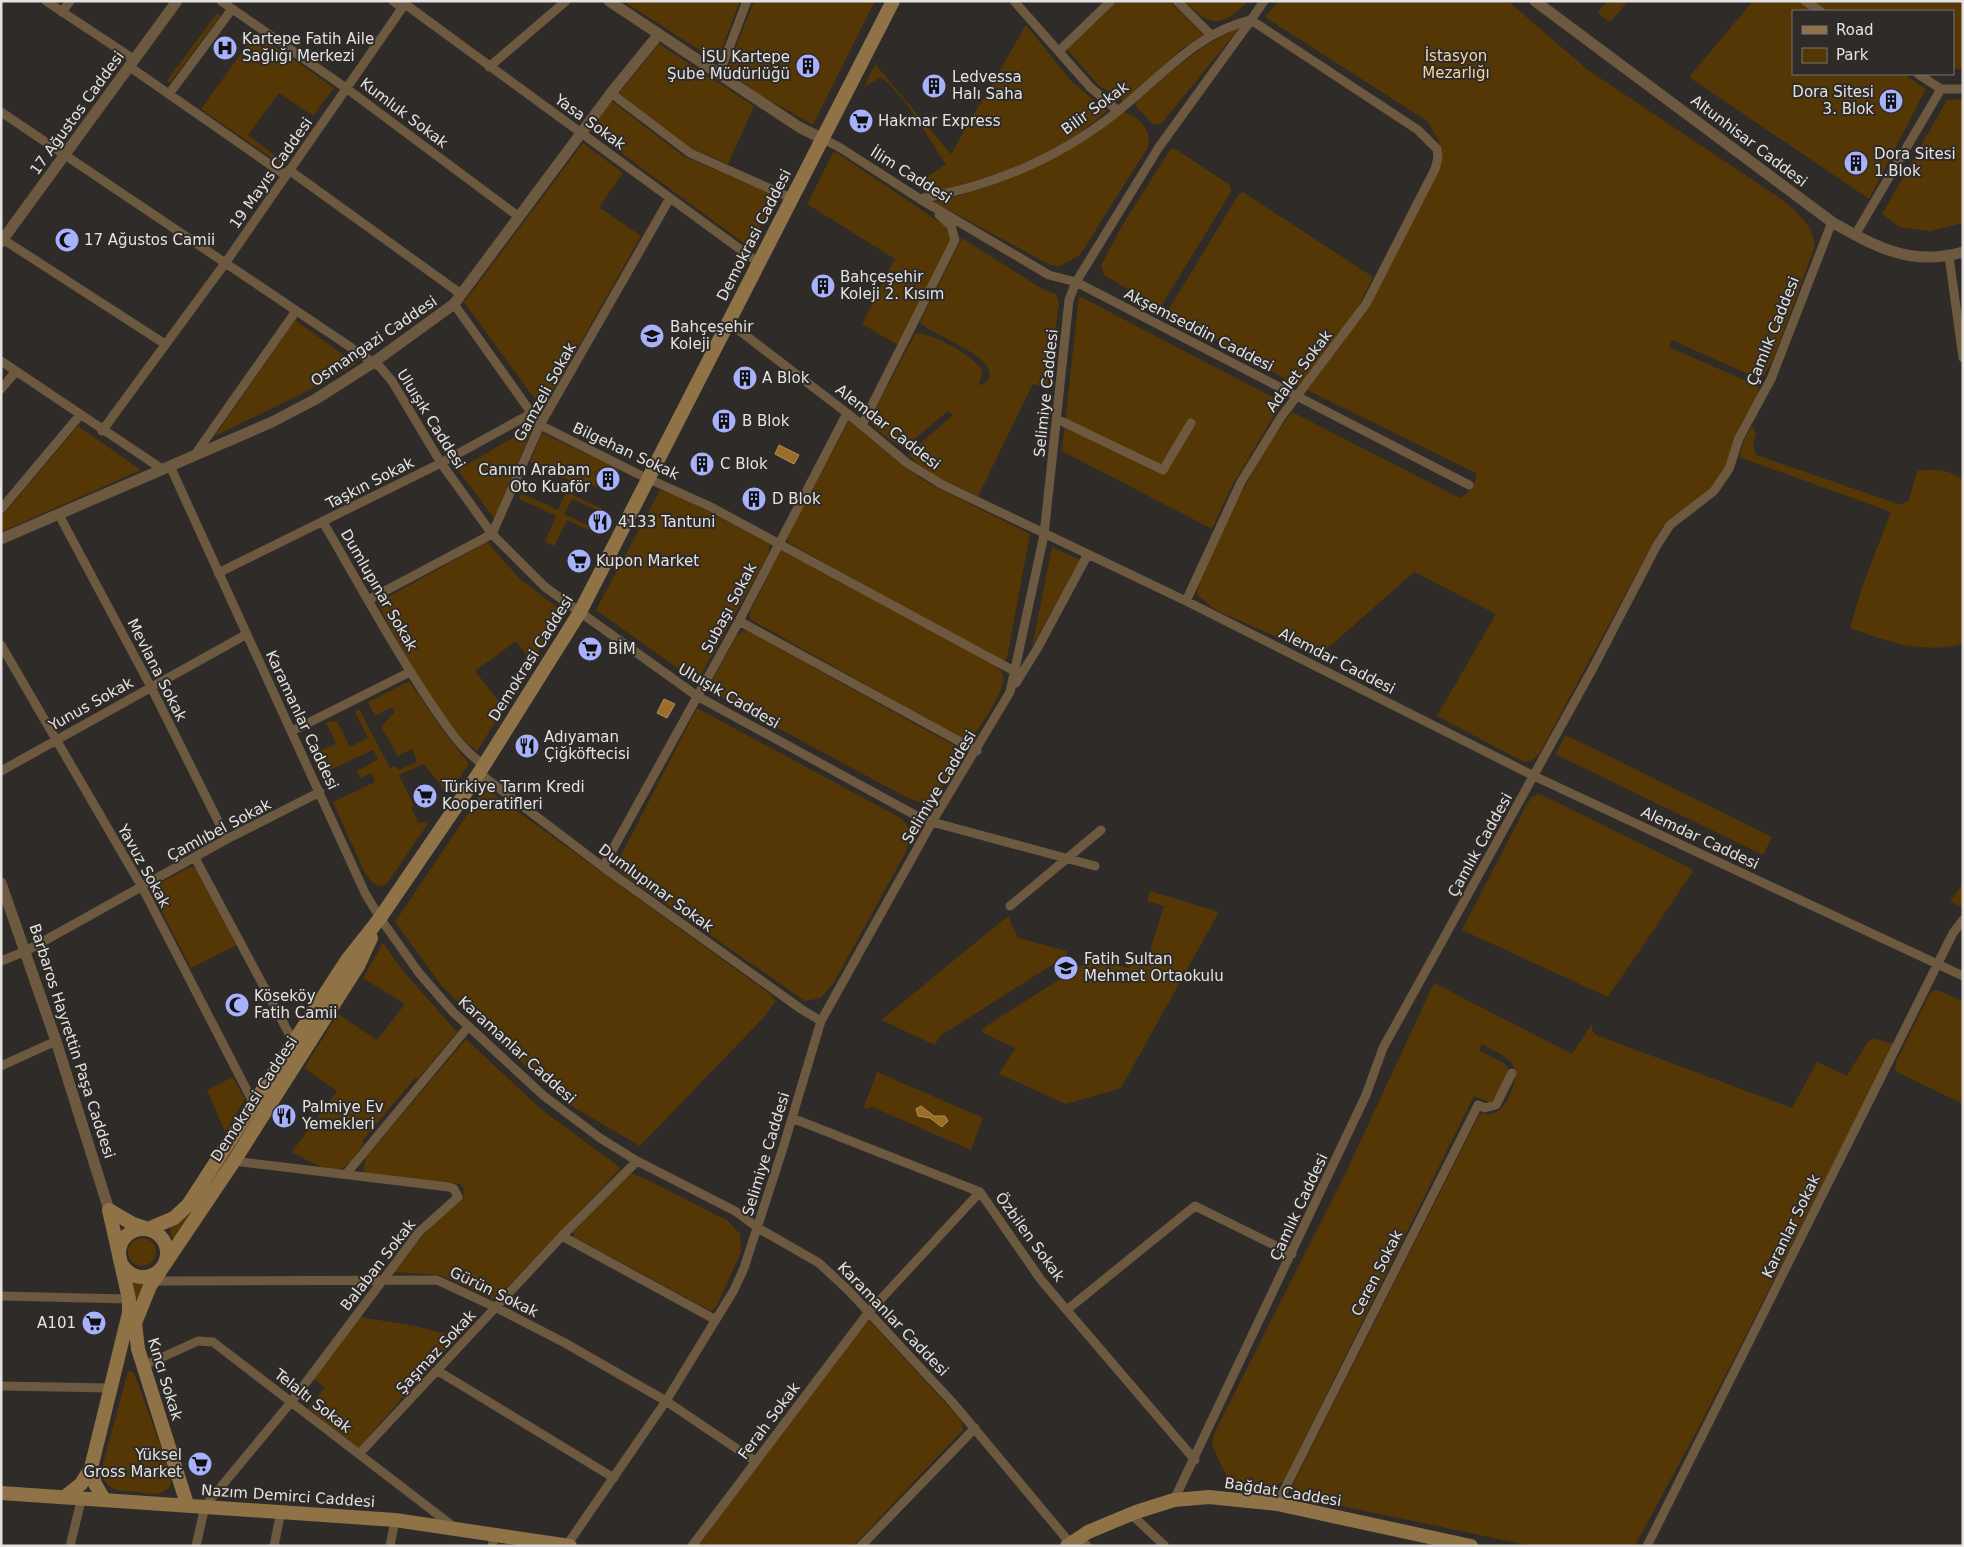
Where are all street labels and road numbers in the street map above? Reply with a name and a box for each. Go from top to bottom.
street label: 17 Ağustos Caddesi [26,48,128,178]
street label: Kumluk Sokak [357,74,452,152]
street label: Bilir Sokak [1058,77,1132,138]
street label: Yasa Sokak [550,90,629,154]
street label: Altunhisar Caddesi [1687,91,1811,191]
street label: 19 Mayıs Caddesi [226,114,316,232]
street label: İlim Caddesi [867,142,955,207]
street label: Demokrasi Caddesi [713,166,795,304]
street label: Çamlık Caddesi [1743,274,1803,388]
street label: Akşemseddin Caddesi [1121,285,1277,375]
street label: Osmangazi Caddesi [307,292,441,390]
street label: Adalet Sokak [1262,326,1336,415]
street label: Selimiye Caddesi [1030,328,1062,458]
street label: Gamzeli Sokak [510,339,580,445]
street label: Uluışık Caddesi [393,366,469,472]
street label: Alemdar Caddesi [832,381,944,473]
street label: Bilgehan Sokak [570,418,682,484]
street label: Taşkın Sokak [322,453,417,513]
street label: Dumlupınar Sokak [337,526,421,654]
street label: Subaşı Sokak [698,560,760,656]
street label: Demokrasi Caddesi [485,592,577,724]
street label: Mevlana Sokak [123,616,191,725]
street label: Alemdar Caddesi [1276,624,1398,698]
street label: Karamanlar Caddesi [262,647,342,793]
street label: Uluışık Caddesi [675,660,783,732]
street label: Yunus Sokak [45,673,137,735]
street label: Selimiye Caddesi [898,727,980,847]
street label: Çamlık Caddesi [1444,790,1516,900]
street label: Çamlıbel Sokak [164,795,274,865]
street label: Alemdar Caddesi [1638,803,1762,873]
street label: Yavuz Sokak [113,820,174,911]
street label: Dumlupınar Sokak [595,840,717,936]
street label: Barbaros Hayrettin Paşa Caddesi [25,921,119,1161]
street label: Karamanlar Caddesi [455,993,579,1107]
street label: Demokrasi Caddesi [207,1033,301,1165]
street label: Selimiye Caddesi [739,1090,793,1218]
street label: Çamlık Caddesi [1266,1151,1332,1263]
street label: Karanlar Sokak [1758,1171,1824,1281]
street label: Özbilen Sokak [992,1188,1069,1285]
street label: Balaban Sokak [337,1216,419,1314]
street label: Ceren Sokak [1348,1227,1407,1319]
street label: Karamanlar Caddesi [834,1258,952,1380]
street label: Gürün Sokak [447,1263,541,1321]
street label: Şaşmaz Sokak [393,1306,480,1398]
street label: Kıncı Sokak [144,1335,186,1423]
street label: Telaltı Sokak [270,1365,356,1437]
street label: Ferah Sokak [734,1379,804,1463]
street label: Bağdat Caddesi [1223,1474,1343,1510]
street label: Nazım Demirci Caddesi [200,1481,376,1511]

